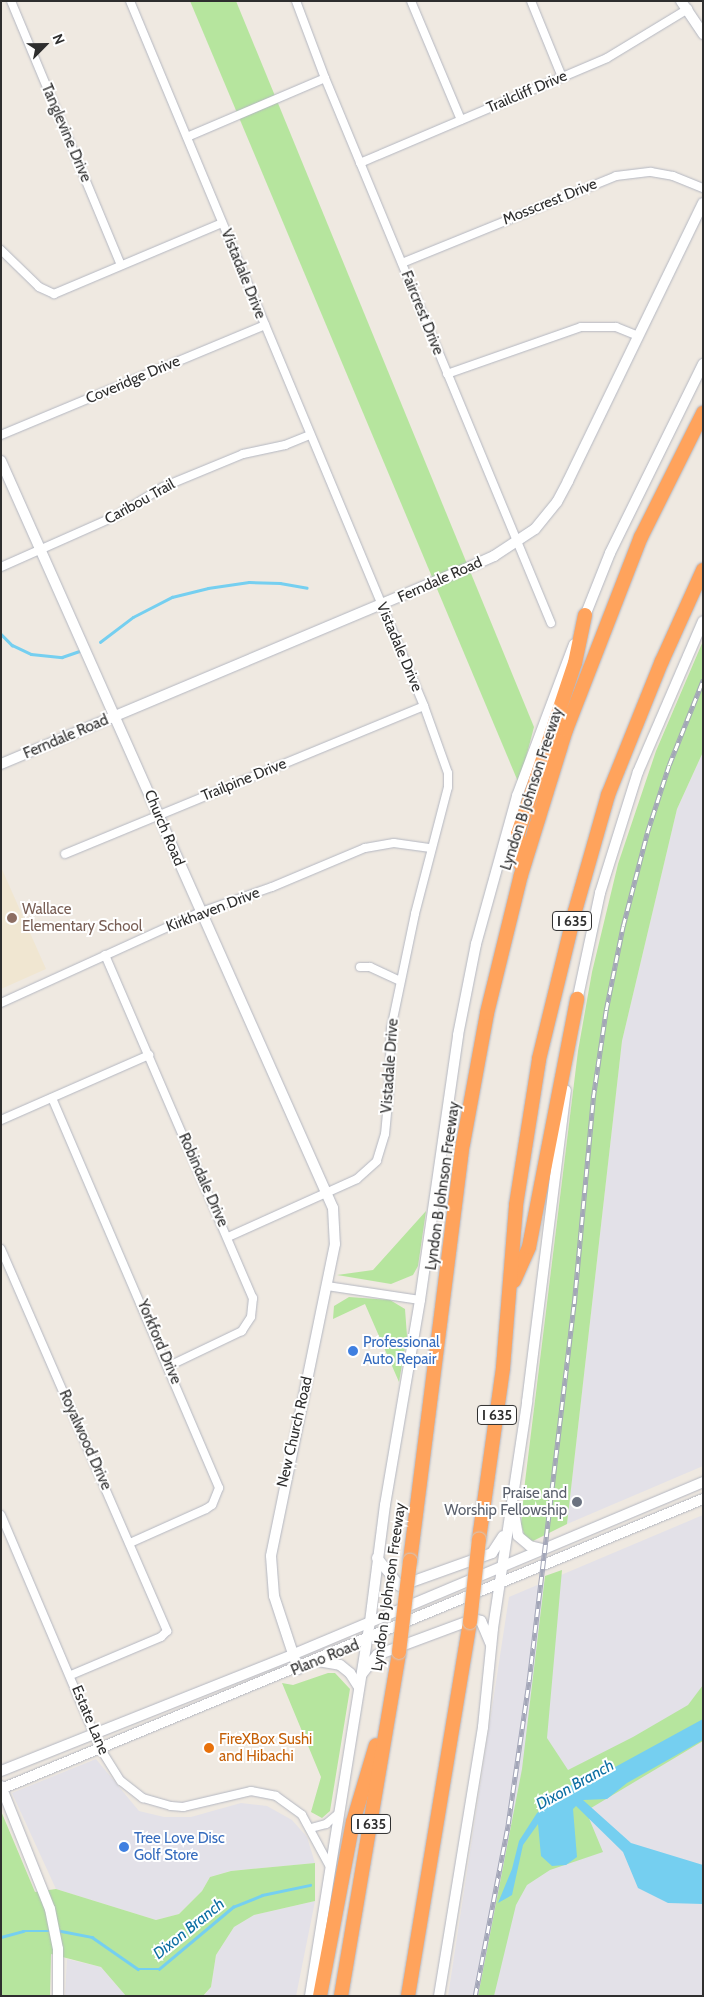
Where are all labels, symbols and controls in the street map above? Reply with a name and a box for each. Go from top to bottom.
north arrow [20,20,70,70]
text: N [49,31,69,47]
street label: Trailcliff Drive [484,67,570,117]
street label: Tanglevine Drive [37,81,95,185]
street label: Mosscrest Drive [500,175,600,229]
street label: Vistadale Drive [217,227,269,321]
street label: Faircrest Drive [397,268,447,358]
street label: Coveridge Drive [83,352,183,408]
street label: Caribou Trail [102,475,178,529]
street label: Ferndale Road [395,553,485,607]
street label: Vistadale Drive [372,600,426,694]
street label: Lyndon B Johnson Freeway [497,705,567,873]
street label: Ferndale Road [21,711,111,763]
street label: Trailpine Drive [199,755,289,805]
street label: Church Road [140,787,188,869]
street label: Kirkhaven Drive [164,884,262,936]
place label: Wallace Elementary School [22,900,142,935]
road number: I 635 [551,909,593,932]
marker: Wallace Elementary School [6,912,18,924]
street label: Vistadale Drive [378,1018,402,1114]
street label: Lyndon B Johnson Freeway [422,1101,464,1271]
street label: Robindale Drive [174,1130,232,1230]
street label: Yorkford Drive [133,1297,185,1387]
place label: Professional Auto Repair [363,1333,440,1368]
marker: Professional Auto Repair [347,1345,359,1357]
street label: New Church Road [274,1375,316,1489]
street label: Royalwood Drive [55,1387,115,1493]
road number: I 635 [476,1404,518,1426]
place label: Praise and Worship Fellowship [444,1484,567,1519]
marker: Praise and Worship Fellowship [571,1496,583,1508]
street label: Lyndon B Johnson Freeway [368,1502,410,1672]
street label: Plano Road [288,1636,362,1680]
street label: Estate Lane [67,1683,113,1757]
place label: FireXBox Sushi and Hibachi [219,1730,312,1765]
marker: FireXBox Sushi and Hibachi [203,1742,215,1754]
water label: Dixon Branch [533,1756,617,1814]
road number: I 635 [350,1812,392,1836]
place label: Tree Love Disc Golf Store [134,1829,225,1864]
marker: Tree Love Disc Golf Store [118,1841,130,1853]
water label: Dixon Branch [150,1894,228,1964]

